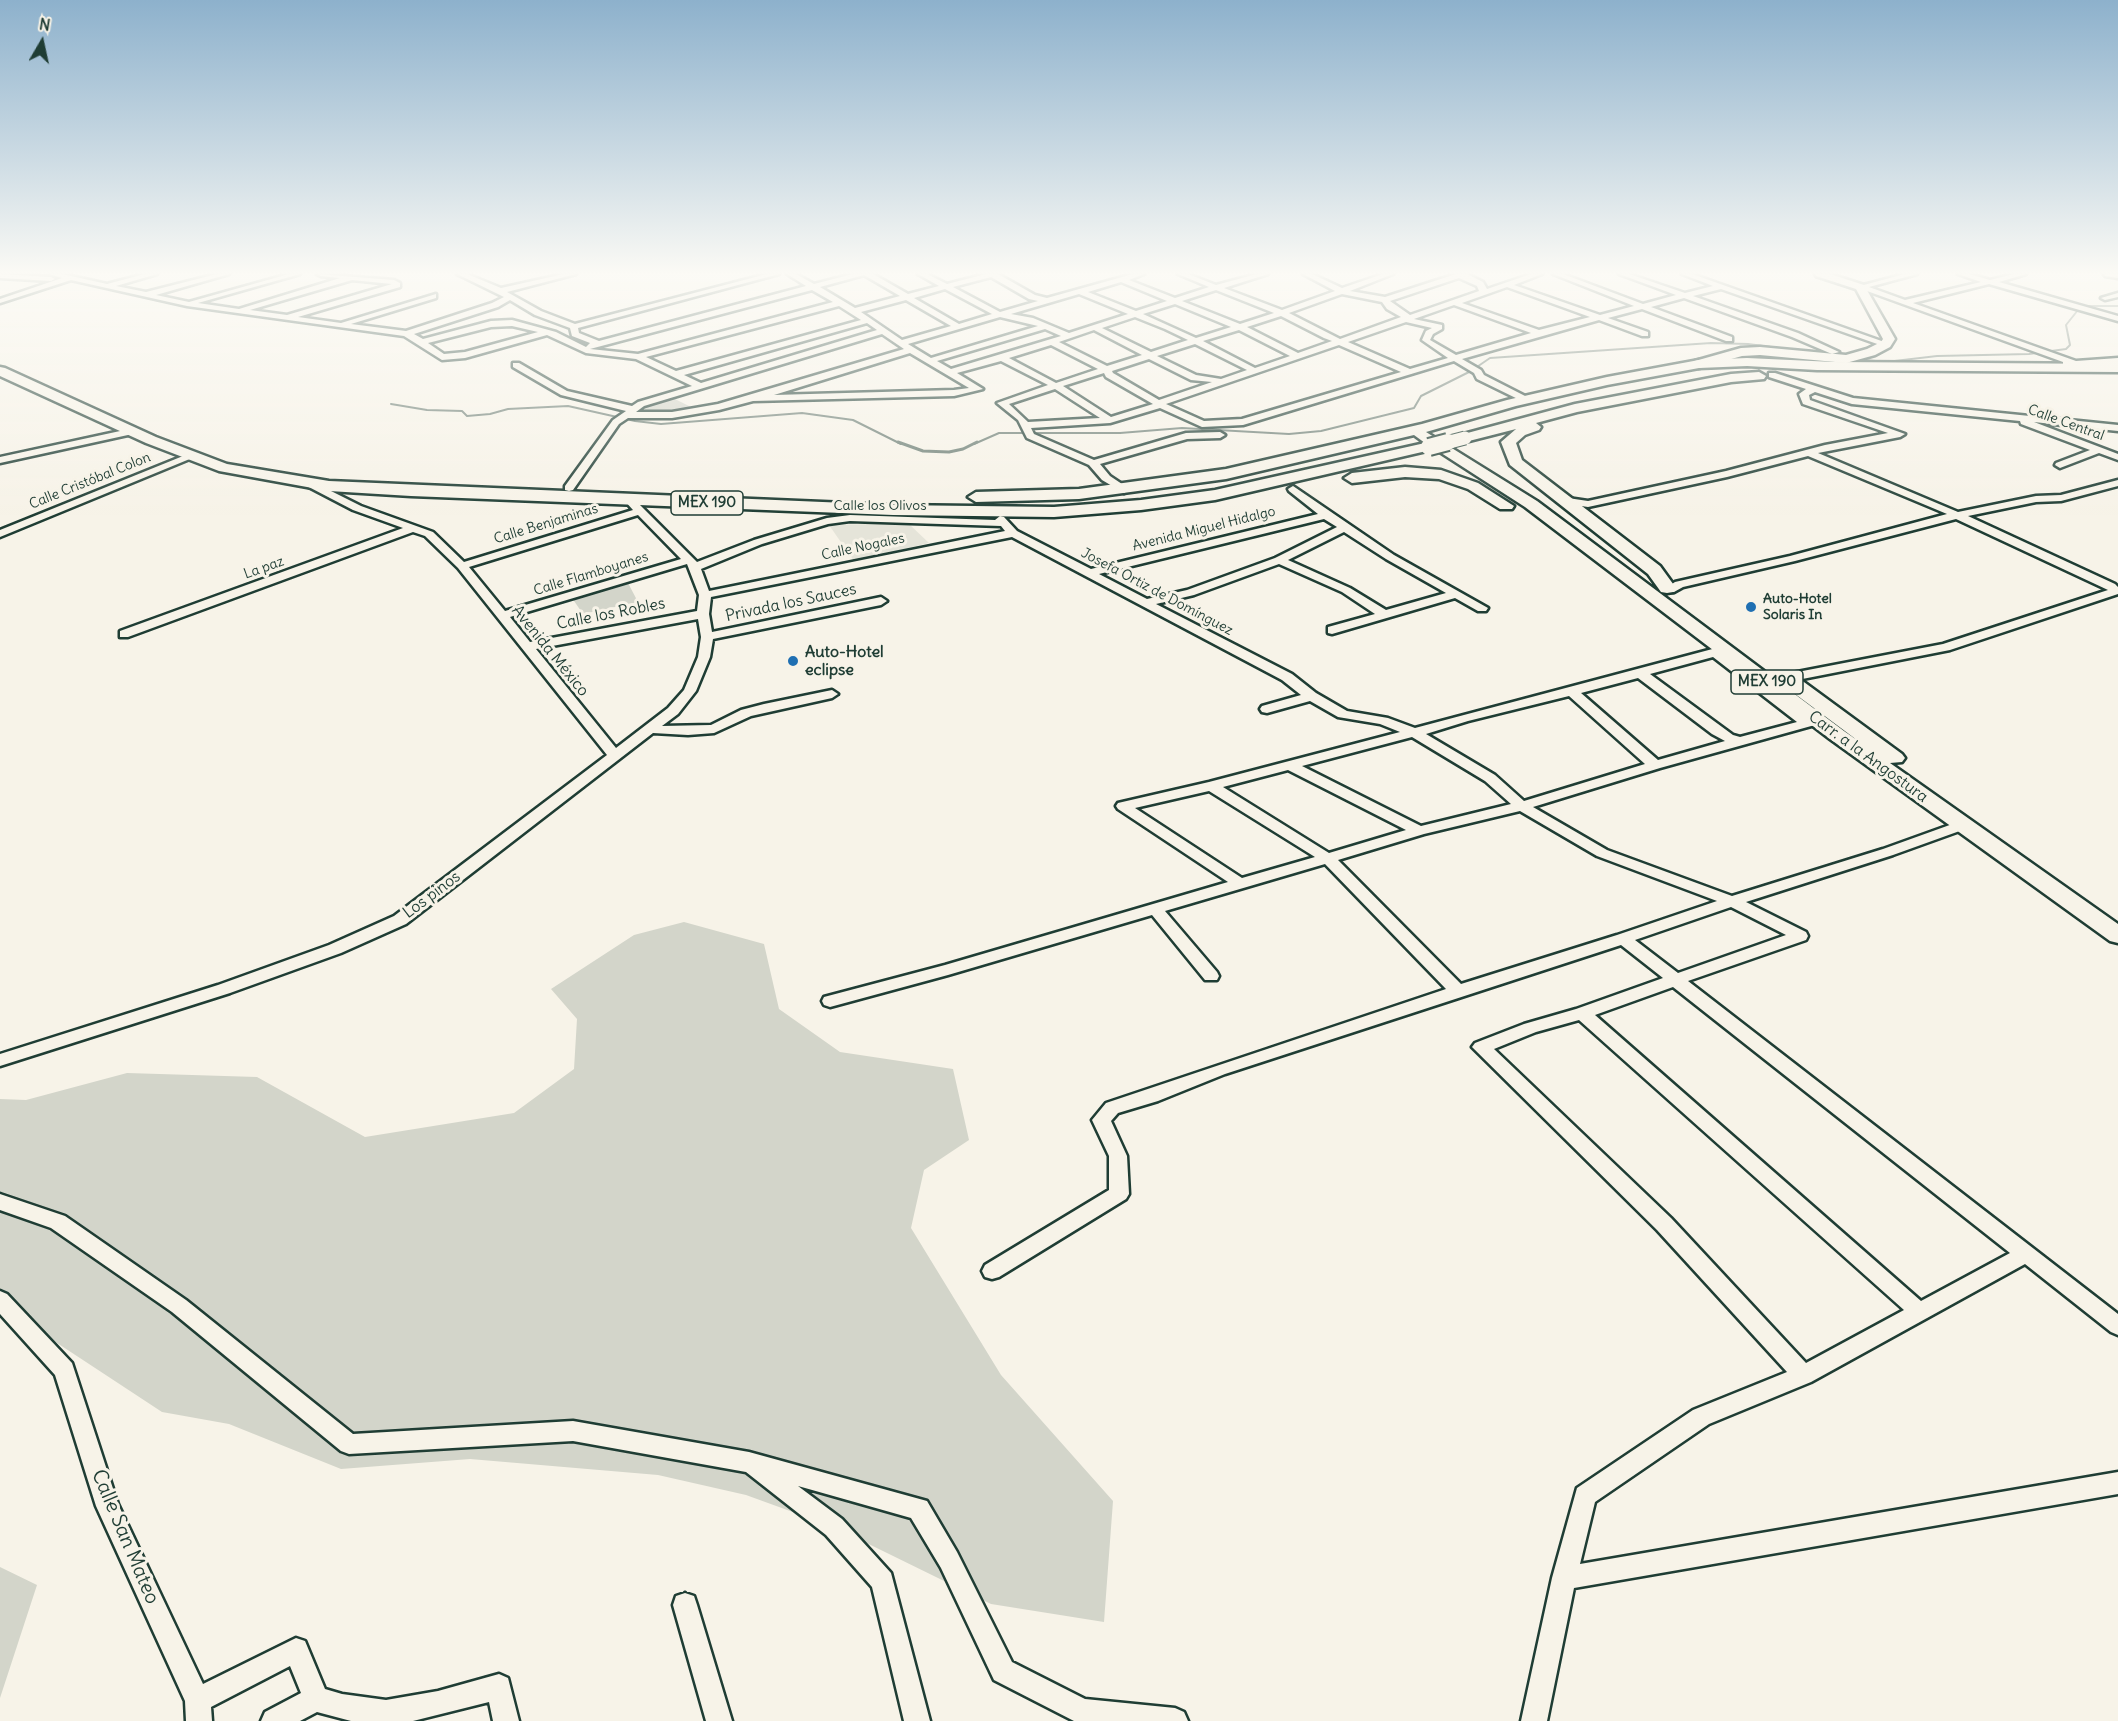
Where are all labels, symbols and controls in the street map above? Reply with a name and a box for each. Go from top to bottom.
north arrow [12,12,72,72]
text: N [38,13,52,35]
street label: Calle Central [2026,401,2106,445]
street label: Calle Cristóbal Colon [27,449,153,513]
road number: MEX 190 [671,491,743,515]
street label: Calle los Olivos [833,498,927,514]
street label: Calle Benjaminas [492,500,600,548]
street label: Avenida Miguel Hidalgo [1131,503,1277,555]
street label: Calle Nogales [820,530,906,564]
street label: Josefa Ortiz de Domínguez [1078,545,1236,639]
street label: Calle Flamboyanes [532,549,650,599]
street label: La paz [242,553,286,583]
street label: Privada los Sauces [724,580,858,626]
place label: Auto-Hotel Solaris In [1763,591,1832,624]
street label: Calle los Robles [555,594,667,634]
marker: Auto-Hotel Solaris In [1744,600,1758,614]
street label: Avenida México [507,602,593,700]
place label: Auto-Hotel eclipse [805,642,884,680]
marker: Auto-Hotel eclipse [786,654,800,668]
road number: MEX 190 [1731,670,1803,694]
street label: Carr. a la Angostura [1804,707,1932,807]
street label: Los pinos [400,867,464,923]
street label: Calle San Mateo [86,1466,164,1608]

